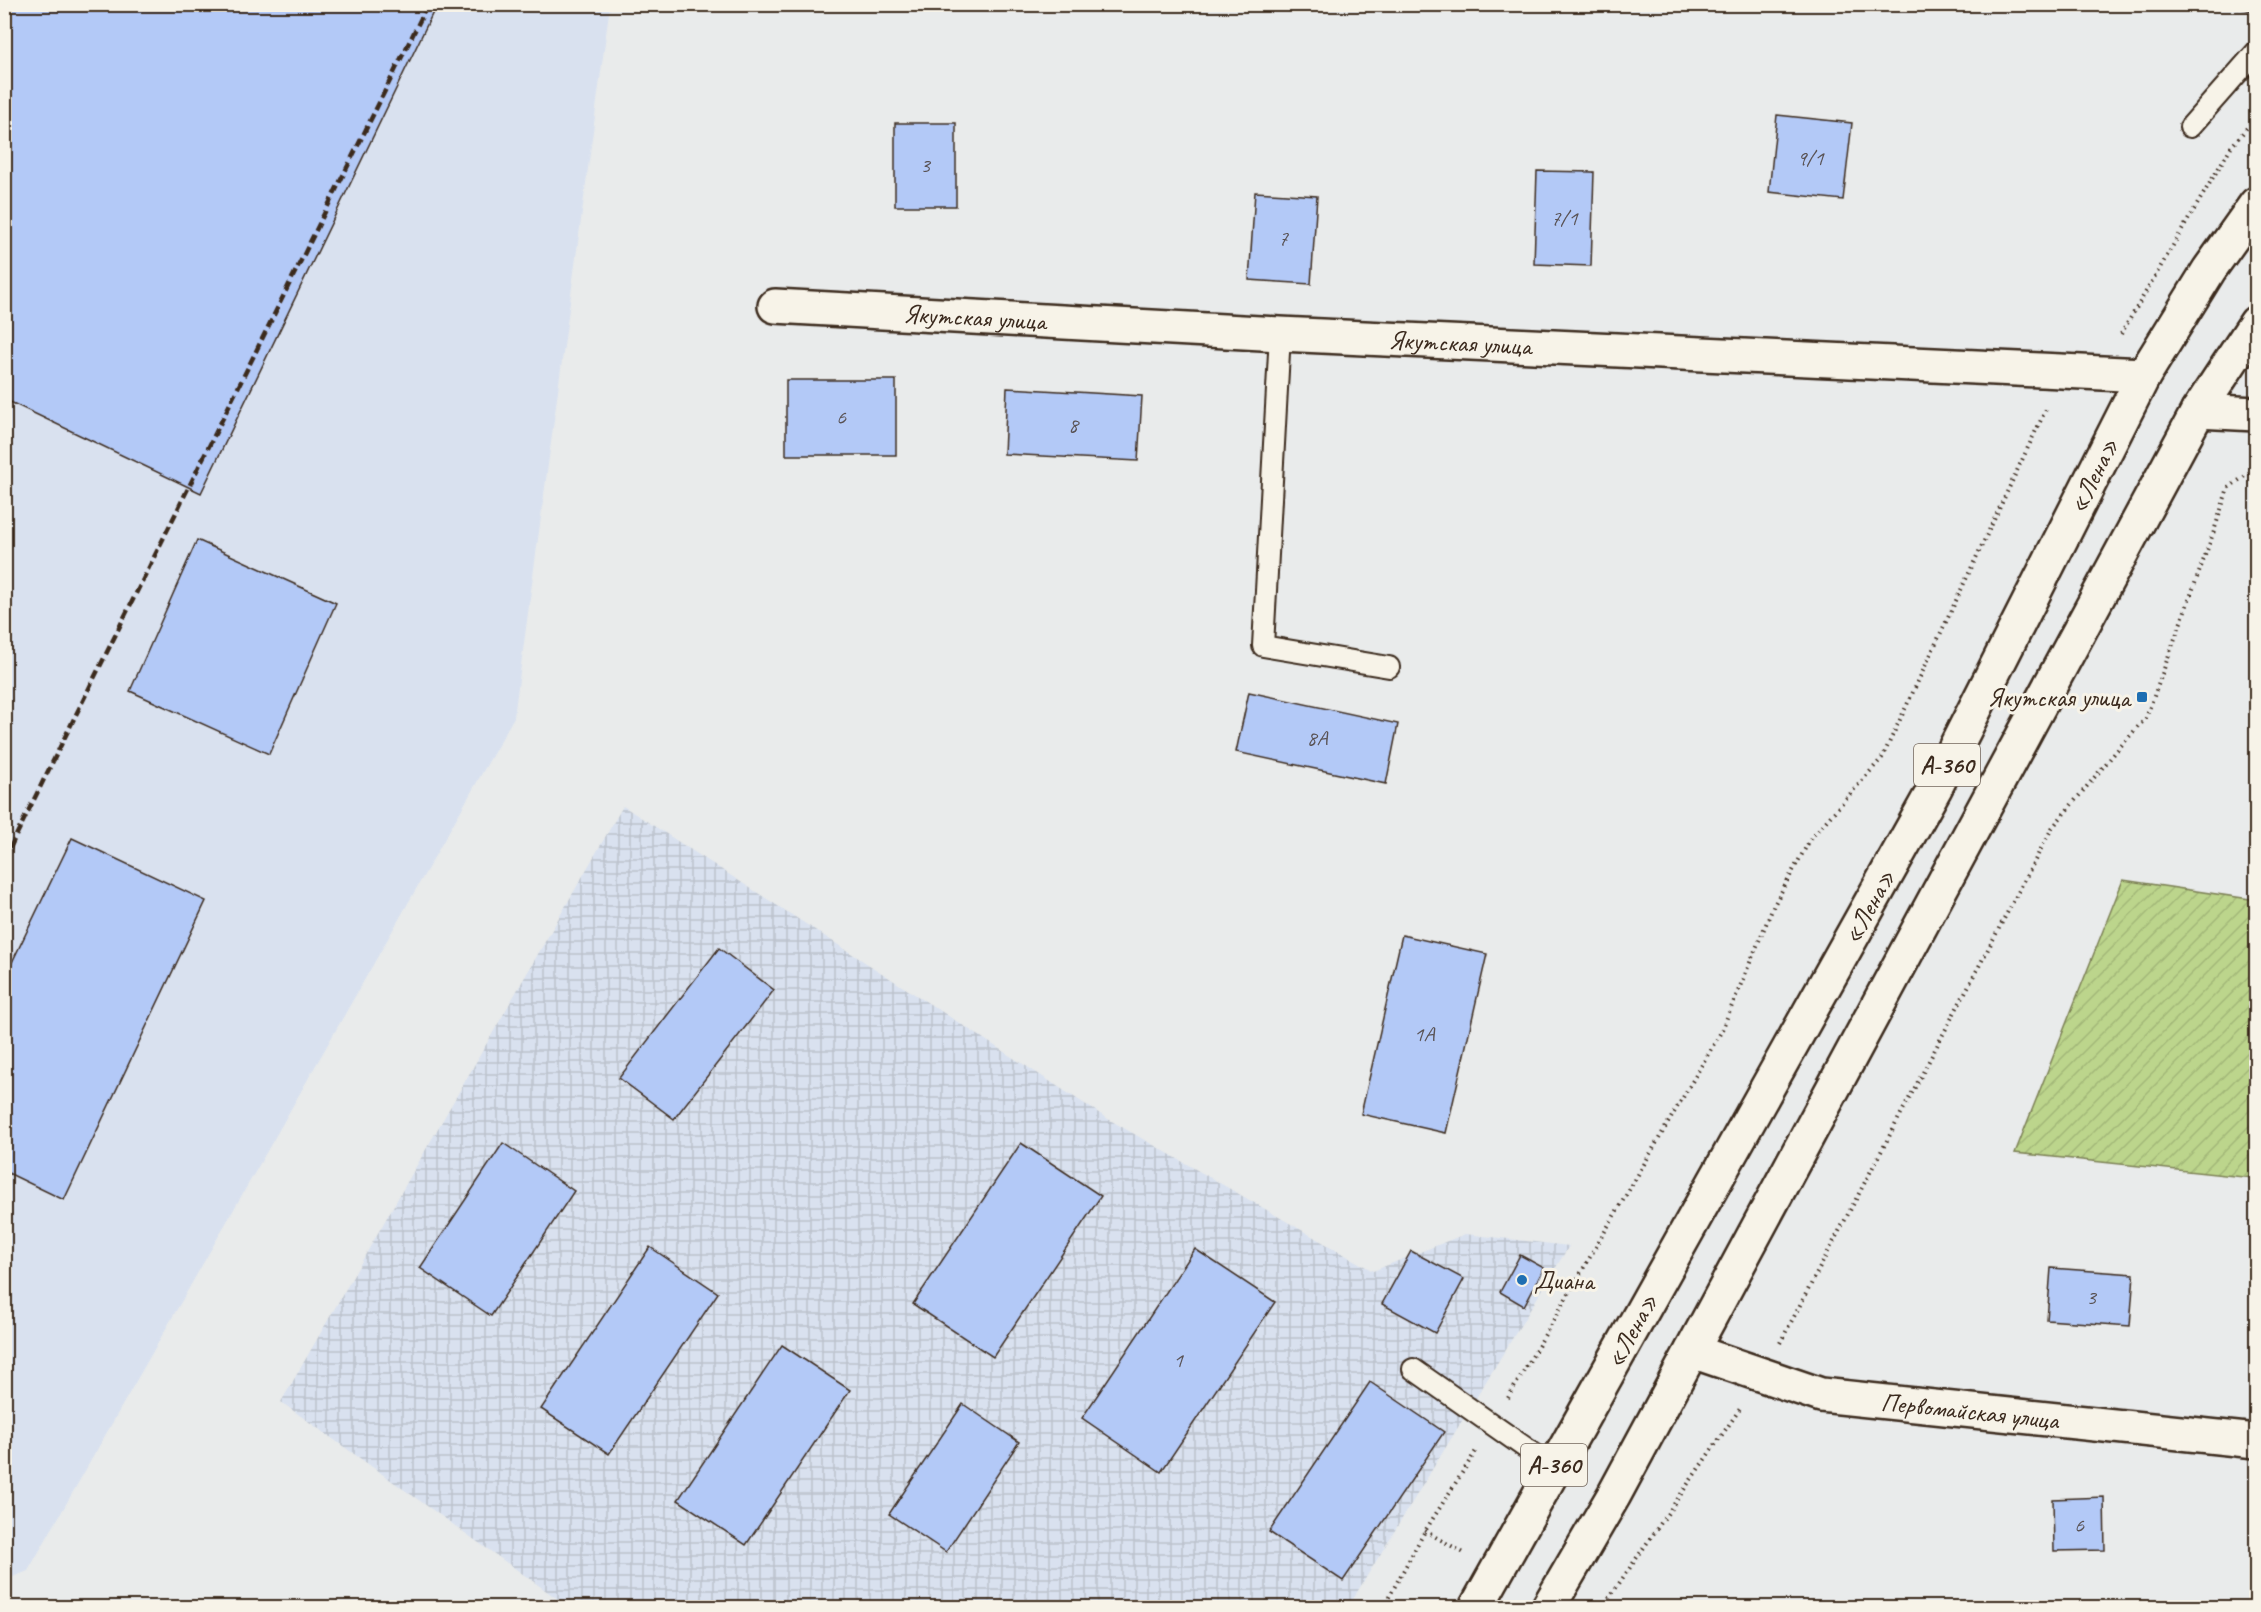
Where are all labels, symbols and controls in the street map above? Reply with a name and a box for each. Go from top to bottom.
house number: 9/1 [1796,144,1825,172]
house number: 3 [920,151,932,179]
house number: 7/1 [1550,204,1579,232]
house number: 7 [1278,224,1289,252]
street label: Якутская улица [903,297,1049,338]
street label: Якутская улица [1388,323,1534,363]
house number: 6 [836,403,847,431]
house number: 8 [1068,411,1080,439]
street label: «Лена» [2060,432,2126,519]
place label: Якутская улица [1987,681,2132,714]
marker: Якутская улица [2135,690,2149,704]
house number: 8А [1307,724,1328,752]
road number: А-360 [1914,744,1980,786]
street label: «Лена» [1835,863,1903,949]
house number: 1А [1414,1020,1435,1048]
place label: Диана [1534,1264,1596,1297]
marker: Диана [1515,1273,1529,1287]
house number: 3 [2086,1283,2098,1311]
street label: «Лена» [1597,1288,1665,1373]
house number: 1 [1173,1346,1184,1374]
street label: Первомайская улица [1879,1385,2062,1437]
road number: А-360 [1521,1444,1587,1486]
house number: 6 [2074,1511,2085,1539]

